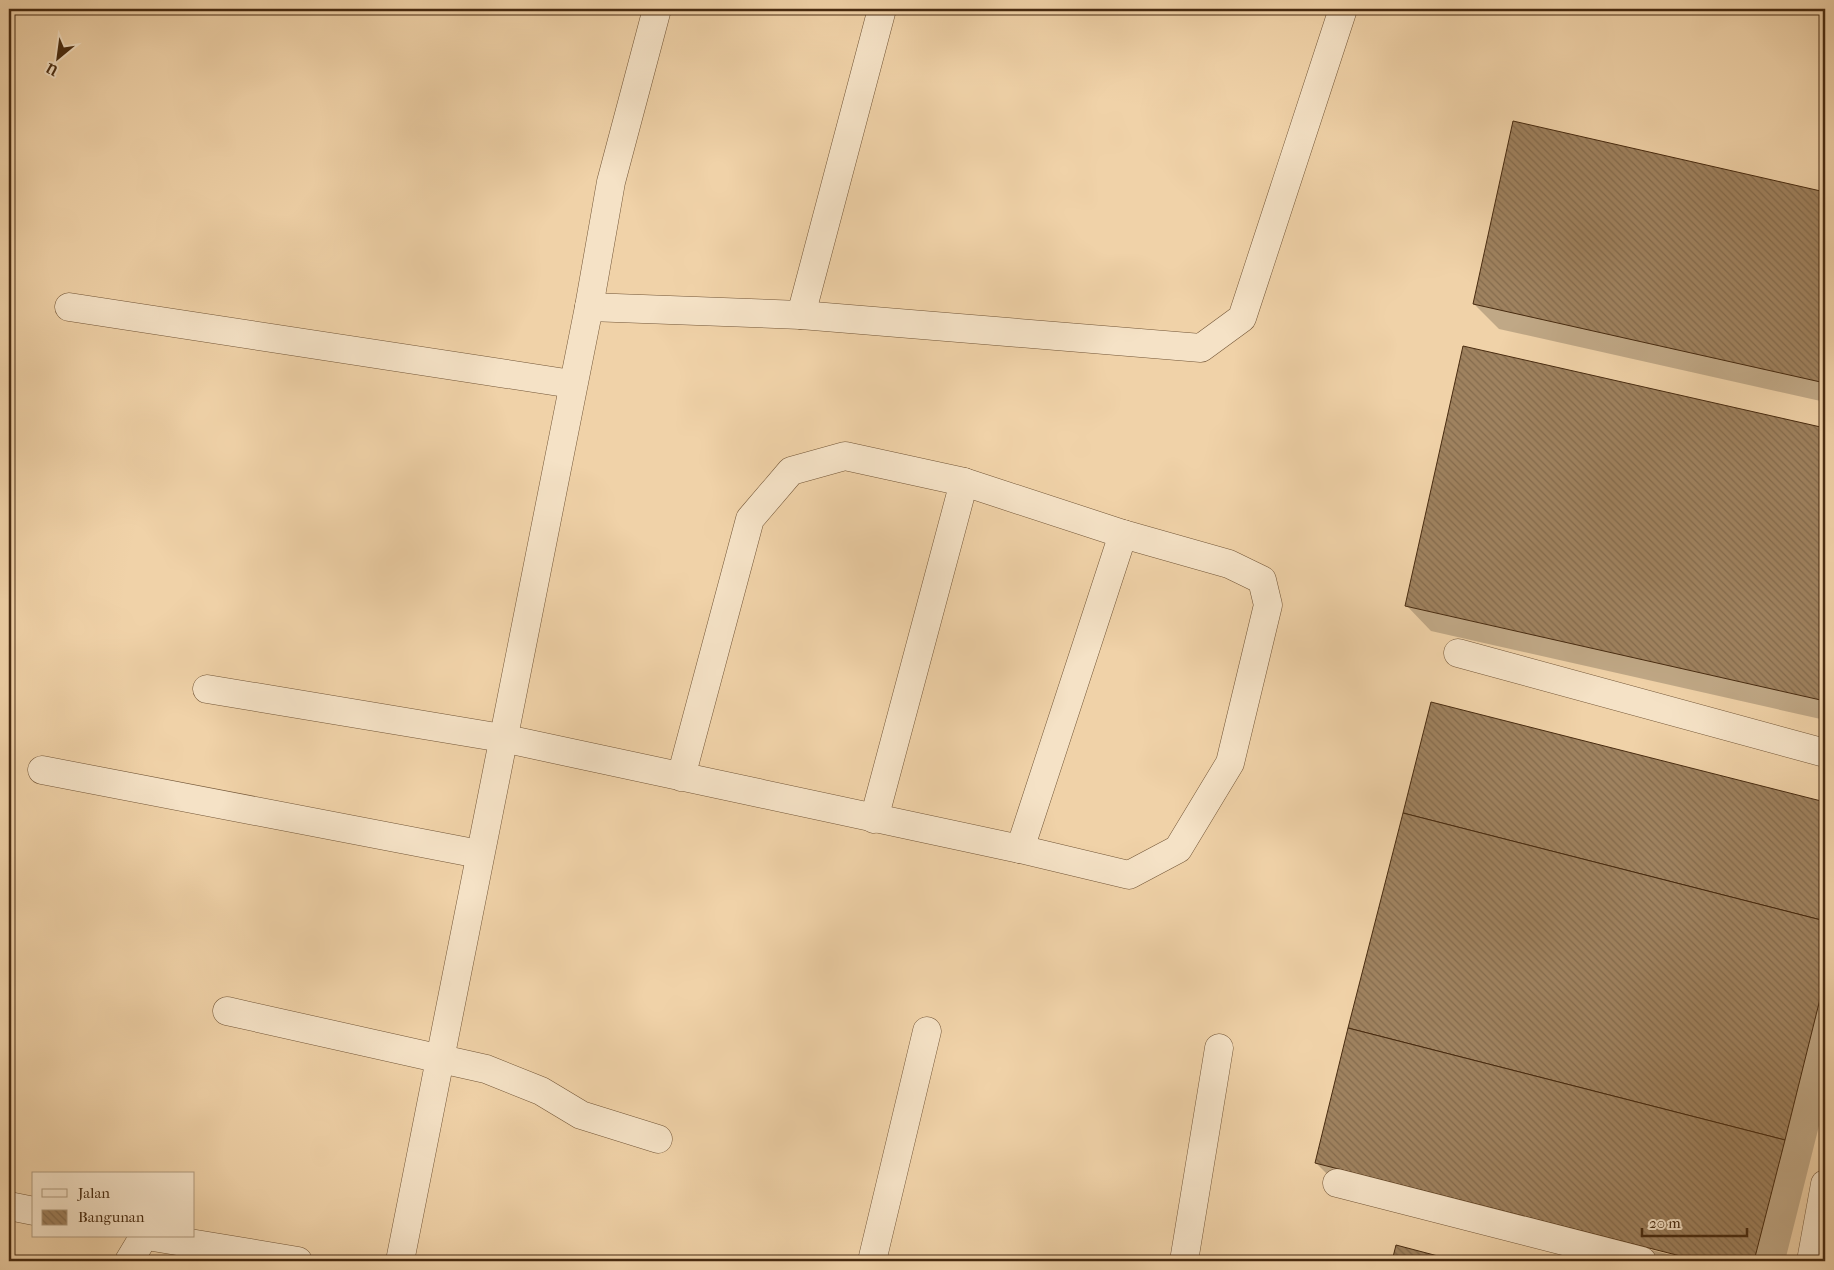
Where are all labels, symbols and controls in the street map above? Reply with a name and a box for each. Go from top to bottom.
north arrow [32,32,82,82]
text: U [43,59,62,79]
legend [32,1172,195,1238]
text: Jalan [77,1184,110,1202]
scale bar [1642,1205,1746,1237]
text: Bangunan [78,1208,145,1226]
text: 20 m [1649,1214,1681,1232]

